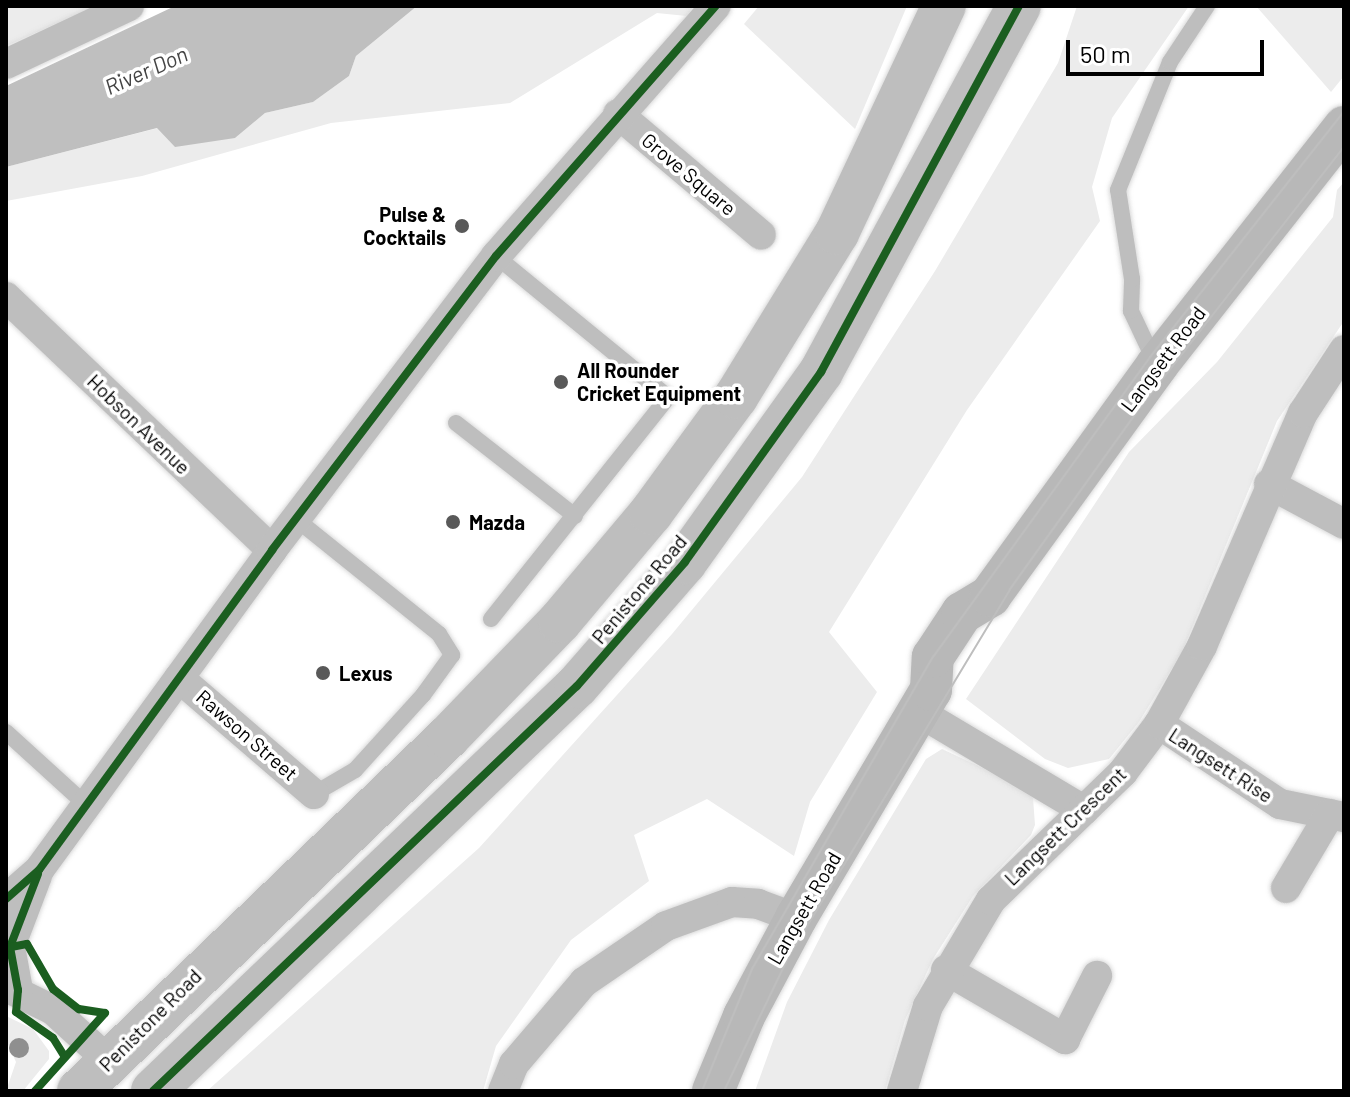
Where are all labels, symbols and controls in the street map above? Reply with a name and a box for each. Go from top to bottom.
scale bar [1070,24,1268,74]
text: 50 m [1080,39,1131,68]
water label: River Don [100,40,192,100]
street label: Grove Square [637,128,741,220]
place label: Pulse & Cocktails [363,202,446,249]
marker: Pulse & Cocktails [453,217,471,235]
street label: Langsett Road [1116,302,1210,416]
place label: All Rounder Cricket Equipment [577,358,741,405]
street label: Hobson Avenue [83,369,195,479]
marker: All Rounder Cricket Equipment [552,373,570,391]
place label: Mazda [469,510,525,534]
marker: Mazda [444,513,462,531]
street label: Penistone Road [586,530,692,648]
place label: Lexus [339,661,393,685]
marker: Lexus [314,664,332,682]
street label: Rawson Street [192,685,302,785]
street label: Langsett Rise [1164,722,1278,808]
street label: Langsett Crescent [999,762,1131,890]
street label: Langsett Road [762,848,846,968]
street label: Penistone Road [94,964,206,1076]

